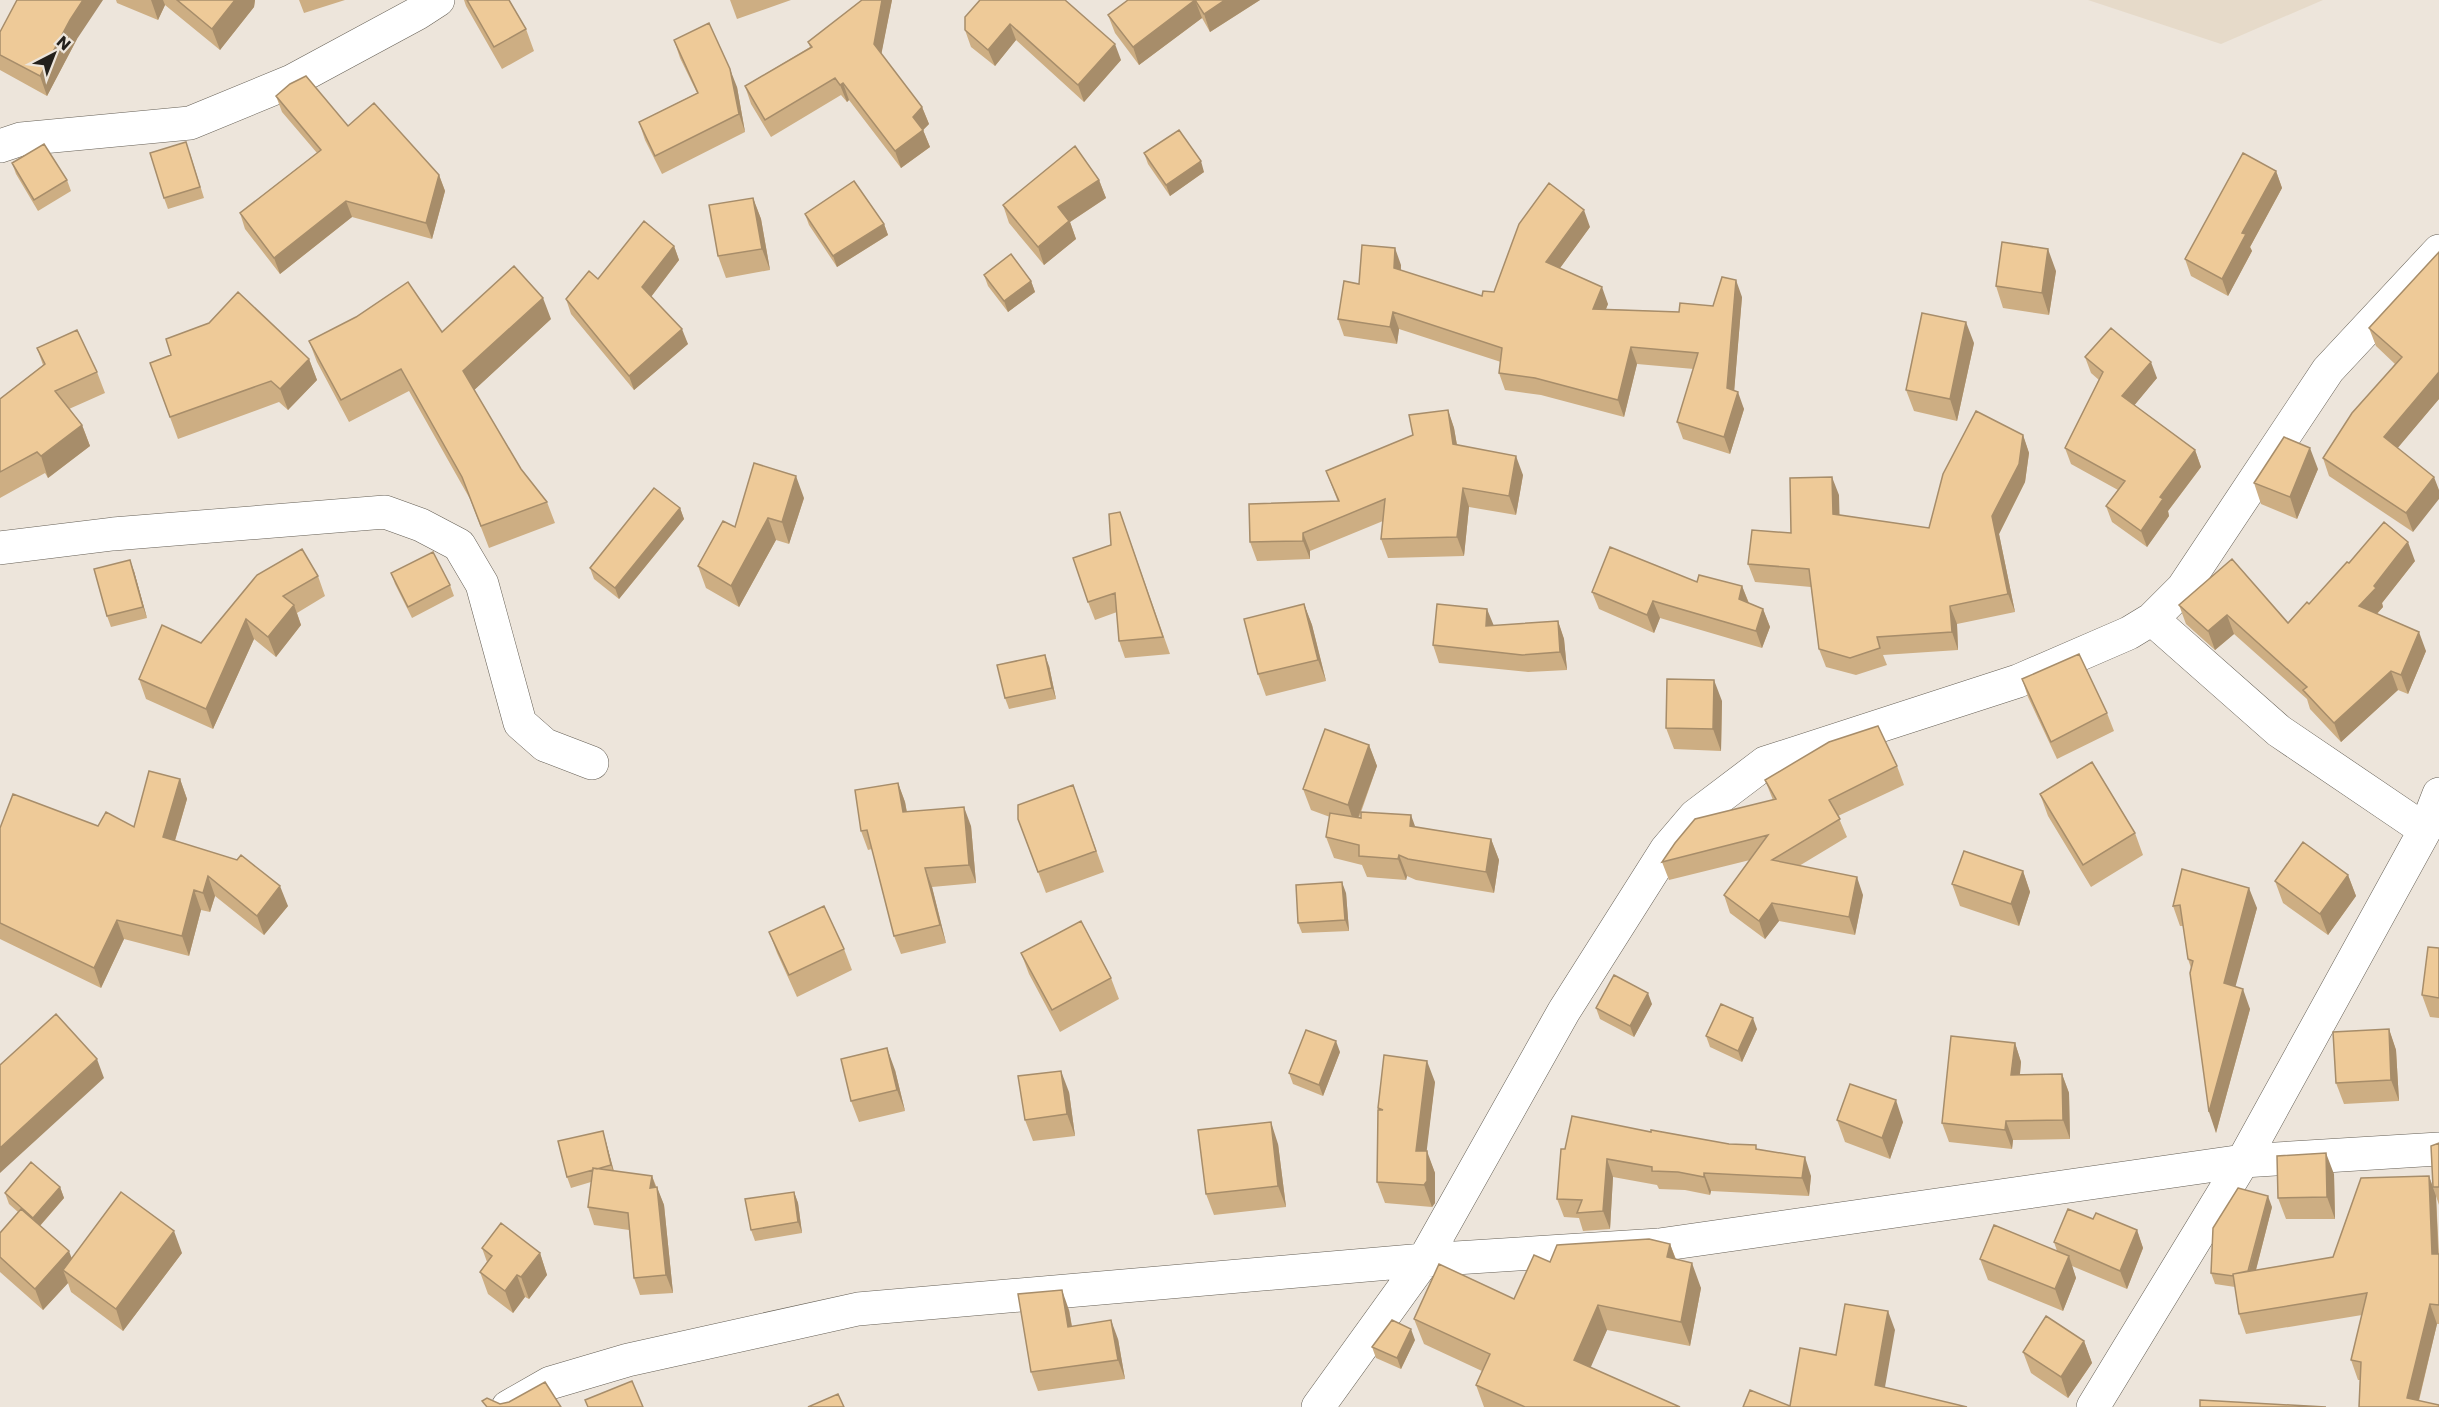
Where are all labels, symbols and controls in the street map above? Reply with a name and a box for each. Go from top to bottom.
north arrow [24,24,84,84]
text: N [52,31,76,56]

